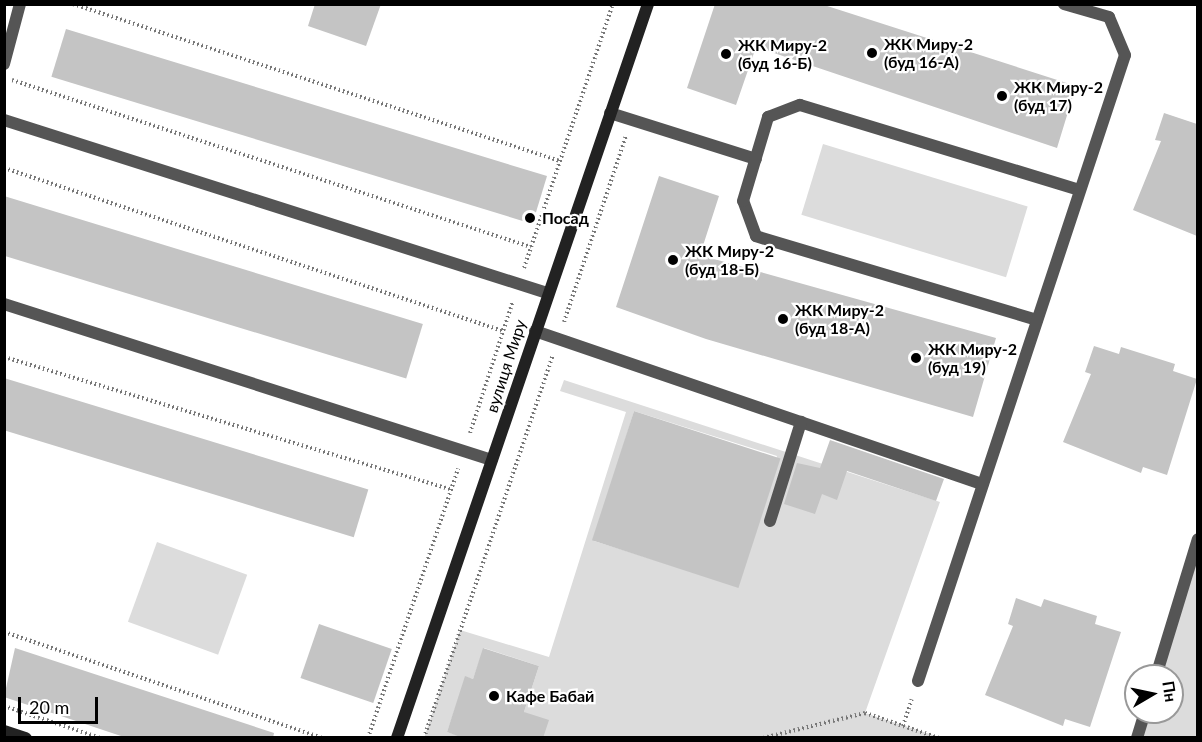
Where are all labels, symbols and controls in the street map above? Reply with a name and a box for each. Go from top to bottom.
place label: ЖК Миру-2 (буд 16-А) [884,34,973,72]
place label: ЖК Миру-2 (буд 16-Б) [738,35,827,73]
marker: ЖК Миру-2 (буд 16-А) [865,46,879,60]
marker: ЖК Миру-2 (буд 16-Б) [719,47,733,61]
place label: ЖК Миру-2 (буд 17) [1014,77,1103,115]
marker: ЖК Миру-2 (буд 17) [995,89,1009,103]
place label: Посад [542,208,589,228]
marker: Посад [523,211,537,225]
place label: ЖК Миру-2 (буд 18-Б) [685,241,774,279]
marker: ЖК Миру-2 (буд 18-Б) [666,253,680,267]
place label: ЖК Миру-2 (буд 18-А) [795,300,884,338]
marker: ЖК Миру-2 (буд 18-А) [776,312,790,326]
street label: вулиця Миру [482,317,530,415]
place label: ЖК Миру-2 (буд 19) [928,339,1017,377]
marker: ЖК Миру-2 (буд 19) [909,351,923,365]
north arrow [1124,664,1184,724]
text: Пн [1159,680,1181,703]
scale bar [21,685,100,723]
place label: Кафе Бабай [506,686,594,706]
marker: Кафе Бабай [487,689,501,703]
text: 20 m [29,696,69,718]

